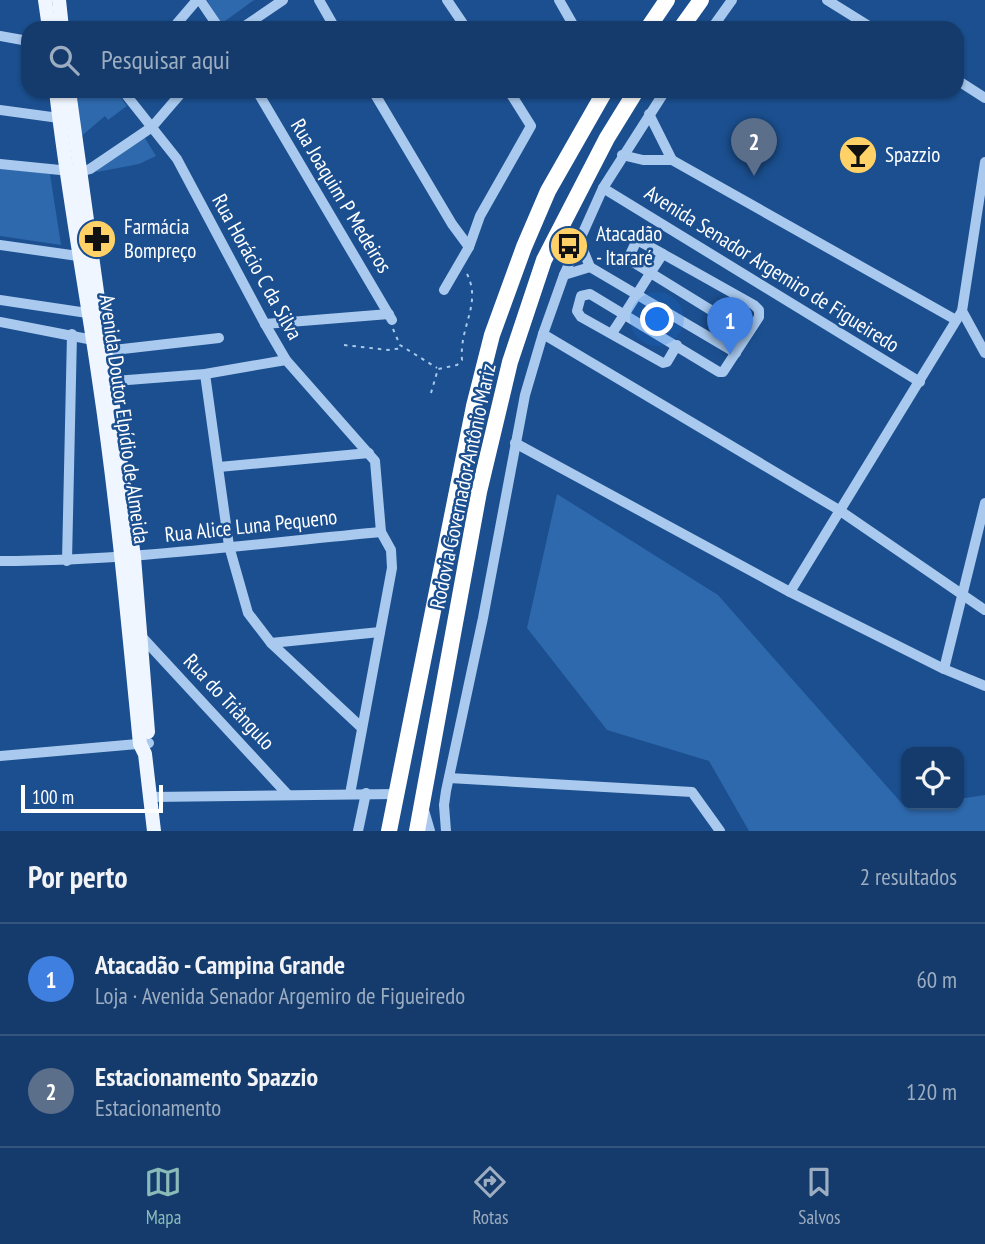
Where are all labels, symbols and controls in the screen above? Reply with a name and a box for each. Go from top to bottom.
search box [21,21,964,98]
icon: search [45,41,83,79]
text: Pesquisar aqui [101,43,230,76]
street label: Rua Joaquim P Medeiros [285,114,398,278]
pin: 2 [731,118,777,176]
bar icon: Spazzio [837,134,879,176]
place label: Spazzio [885,141,940,168]
street label: Avenida Senador Argemiro de Figueiredo [640,179,905,358]
street label: Rua Horácio C da Silva [206,189,309,344]
place label: Farmácia Bompreço [124,213,196,264]
pharmacy icon: Farmácia Bompreço [76,218,118,260]
place label: Atacadão - Itararé [596,220,662,271]
bus stop icon: Atacadão - Itararé [548,225,590,267]
street label: Avenida Doutor Elpídio de Almeida [94,292,155,545]
pin: 1 [707,297,753,355]
your location [640,302,674,336]
street label: Rodovia Governador Antônio Mariz [423,361,502,611]
street label: Rua Alice Luna Pequeno [163,503,339,548]
street label: Rua do Triângulo [178,648,281,755]
map controls [901,747,964,810]
button: locate [901,747,964,810]
scale bar [21,782,163,814]
text: 100 m [32,785,74,809]
text: Por perto [28,857,128,896]
text: 2 resultados [860,862,957,891]
text: Atacadão - Campina Grande [95,948,345,981]
text: 1 [46,965,57,994]
text: 60 m [916,965,957,994]
text: Loja · Avenida Senador Argemiro de Figueiredo [95,981,465,1010]
text: Estacionamento Spazzio [95,1060,318,1093]
text: 2 [46,1077,57,1106]
text: 120 m [906,1077,957,1106]
text: Estacionamento [95,1093,221,1122]
tab: Mapa [144,1163,182,1229]
tab: Rotas [471,1163,509,1229]
tab: Salvos [798,1163,841,1229]

